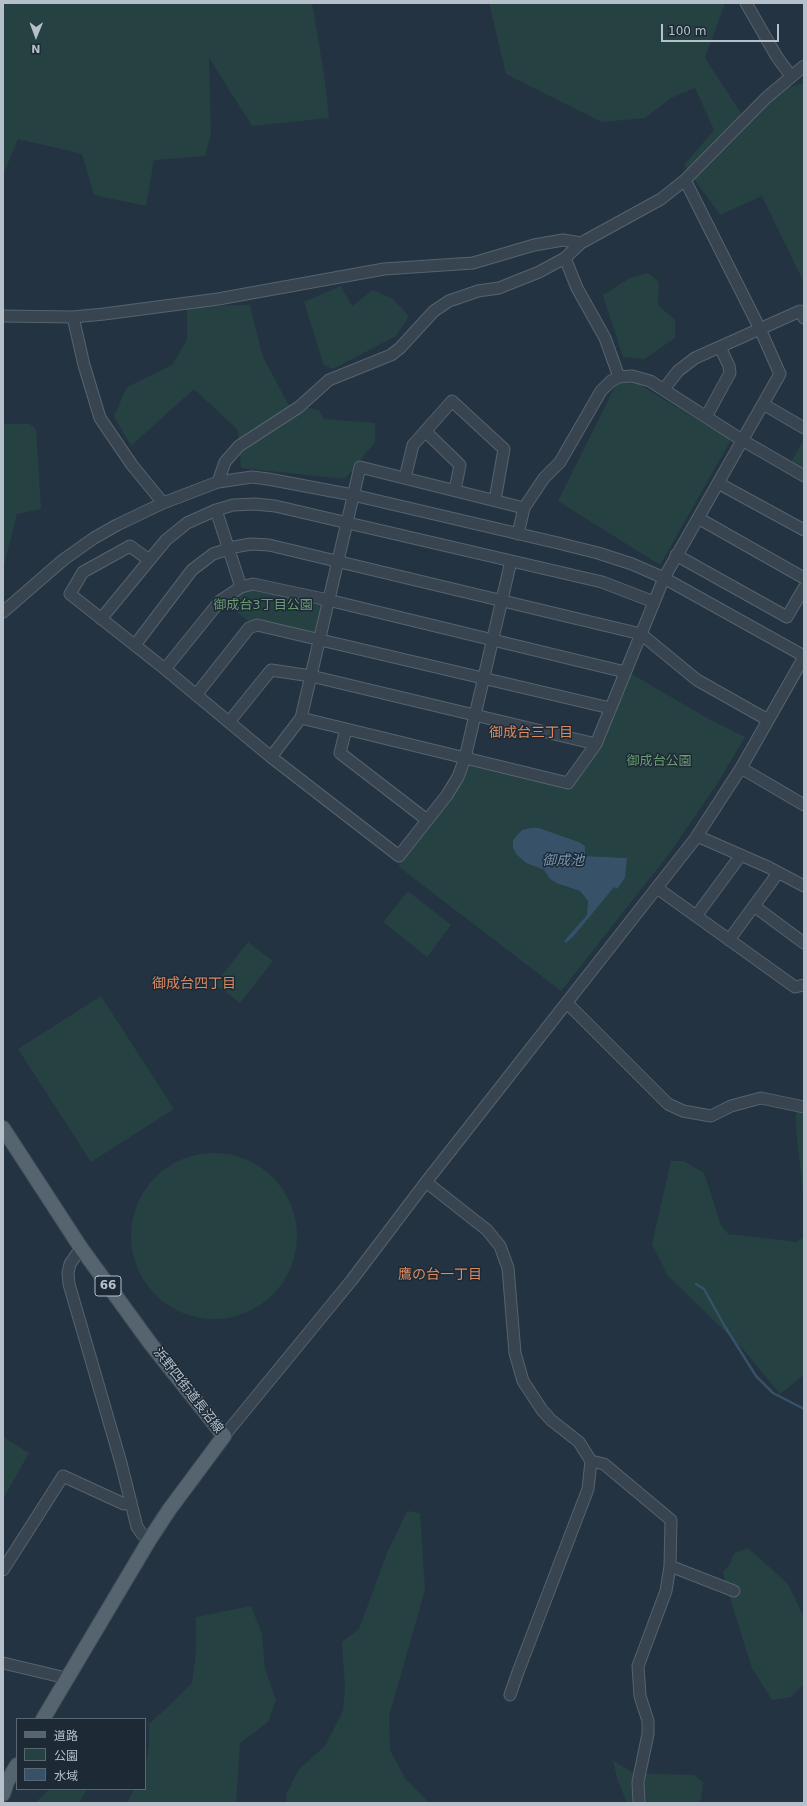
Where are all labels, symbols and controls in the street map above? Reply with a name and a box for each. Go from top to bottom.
north arrow [16,16,56,56]
scale bar [663,16,781,42]
text: 100 m [668,24,706,38]
text: N [31,42,41,55]
park label: 御成台3丁目公園 [213,598,313,614]
district label: 御成台三丁目 [489,725,573,741]
park label: 御成台公園 [627,754,691,770]
water label: 御成池 [542,853,584,869]
district label: 御成台四丁目 [152,976,236,992]
district label: 鷹の台一丁目 [398,1267,482,1283]
road number: 66 [95,1276,121,1296]
street label: 浜野四街道長沼線 [150,1345,226,1437]
legend [16,1718,146,1790]
text: 道路 [54,1729,78,1743]
text: 公園 [54,1749,78,1763]
text: 水域 [54,1769,78,1783]

